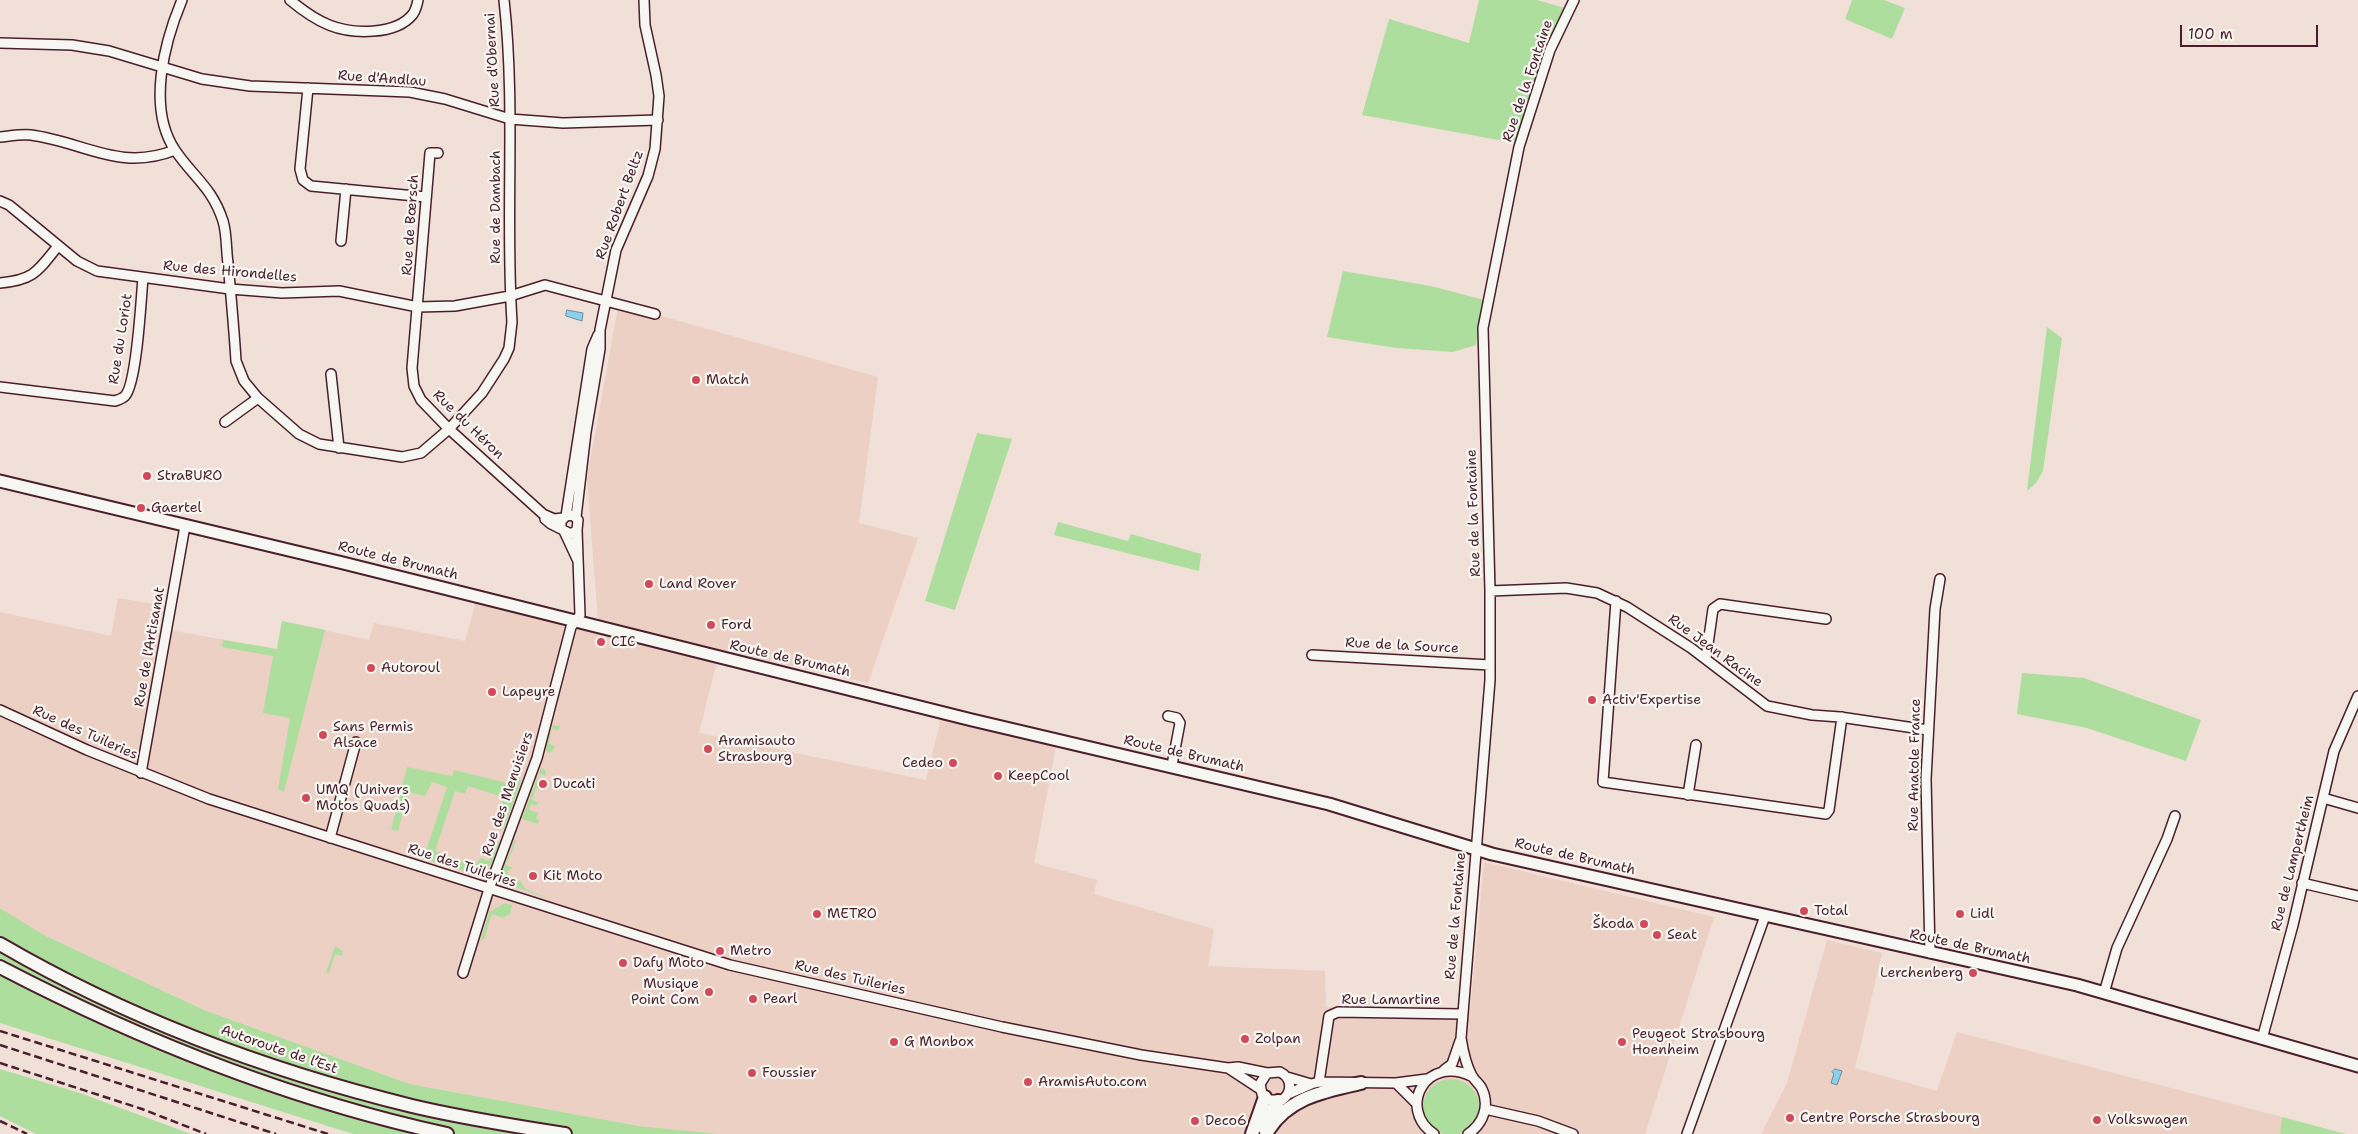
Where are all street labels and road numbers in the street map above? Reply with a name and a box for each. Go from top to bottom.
street label: Rue d'Obernai [482,12,504,108]
street label: Rue de la Fontaine [1499,18,1557,144]
street label: Rue d'Andlau [337,68,427,90]
street label: Rue Robert Beltz [592,148,648,262]
street label: Rue de Dambach [488,150,504,264]
street label: Rue de Bœrsch [399,174,423,276]
street label: Rue des Hirondelles [162,258,298,286]
street label: Rue du Loriot [106,292,136,386]
street label: Rue du Héron [429,387,507,463]
street label: Rue de la Fontaine [1463,449,1485,577]
street label: Route de Brumath [336,538,460,584]
street label: Rue de l'Artisanat [131,586,169,708]
street label: Rue Jean Racine [1664,611,1766,691]
street label: Rue de la Source [1345,635,1459,657]
street label: Route de Brumath [728,637,852,681]
street label: Rue Anatole France [1905,698,1925,832]
street label: Rue des Tuileries [30,702,140,764]
street label: Rue des Menuisiers [479,730,537,858]
street label: Route de Brumath [1122,732,1246,776]
street label: Rue de Lampertheim [2268,793,2318,933]
street label: Route de Brumath [1513,835,1637,879]
street label: Rue des Tuileries [405,840,519,892]
street label: Rue de la Fontaine [1442,852,1470,980]
street label: Route de Brumath [1908,926,2032,968]
street label: Rue des Tuileries [793,957,907,999]
street label: Rue Lamartine [1342,992,1440,1008]
street label: Autoroute de l’Est [218,1022,340,1078]

